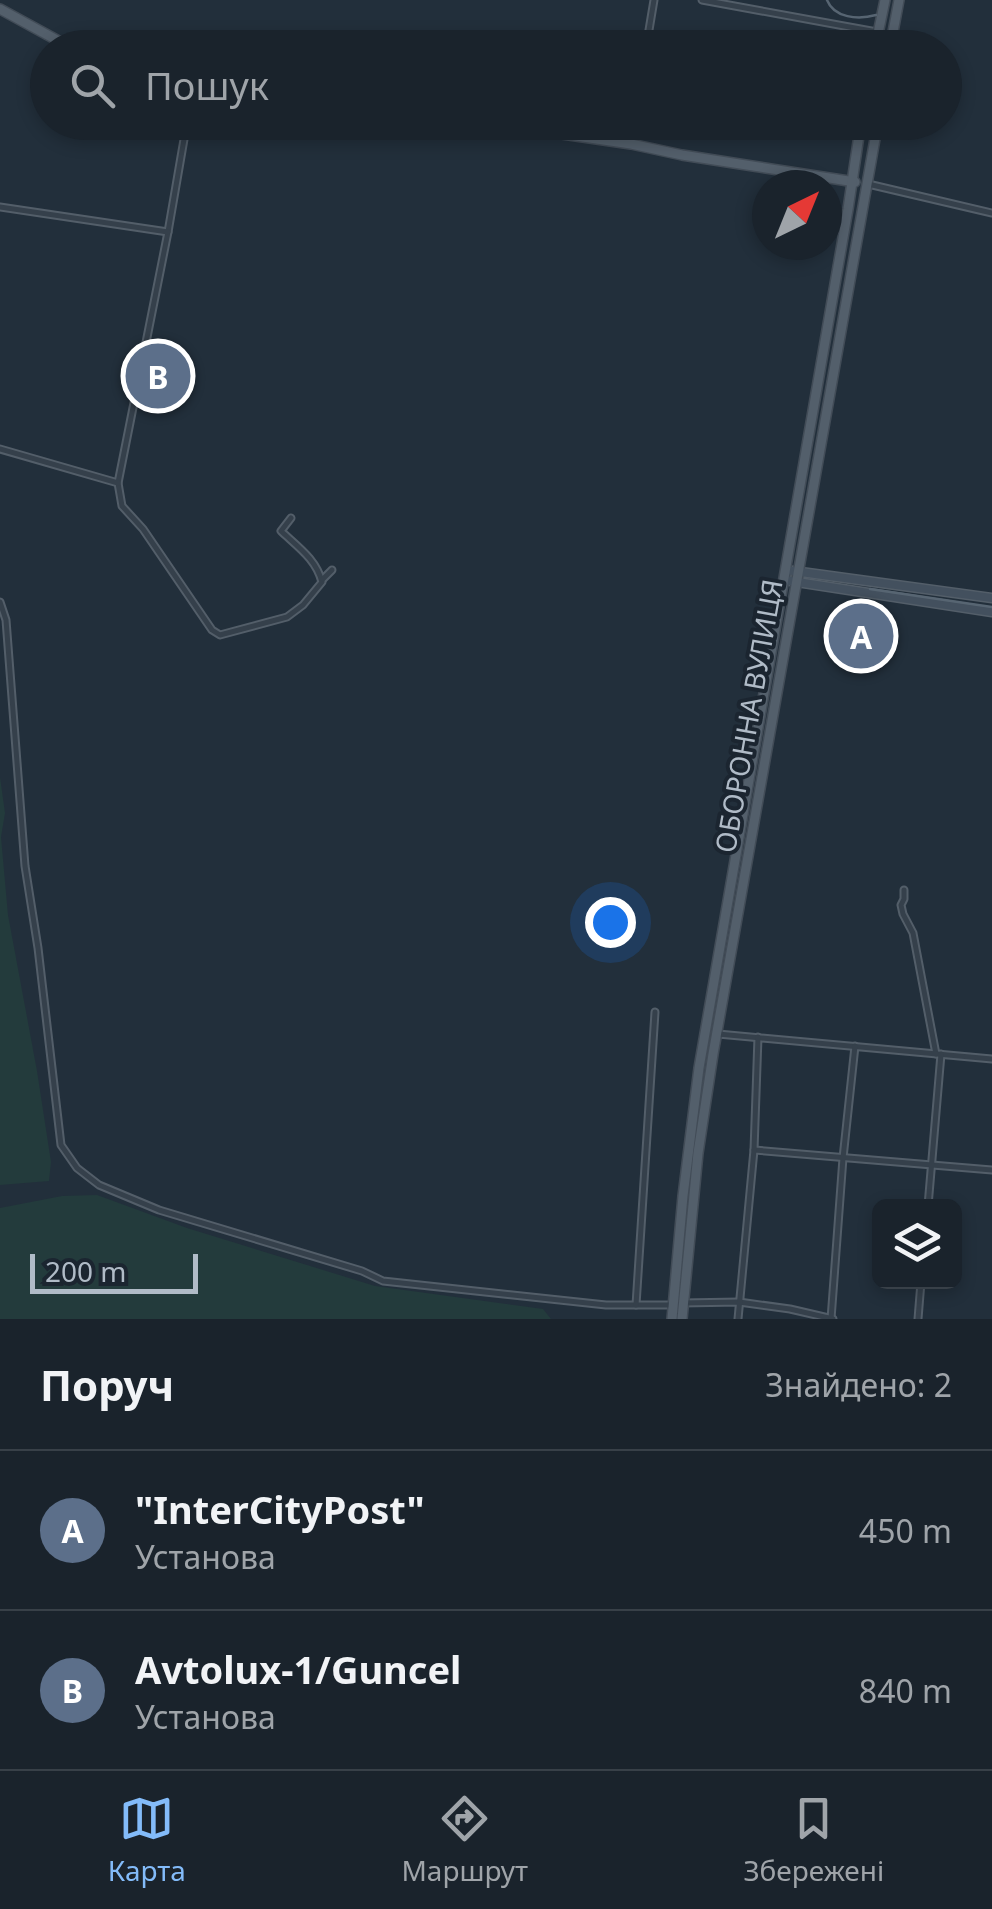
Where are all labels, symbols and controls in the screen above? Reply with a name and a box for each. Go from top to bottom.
search box [30,30,962,140]
icon: search [65,58,120,113]
text: Пошук [145,59,269,111]
north arrow [752,170,842,260]
pin: B [126,338,190,414]
street label: ОБОРОННА ВУЛИЦЯ [705,576,791,856]
pin: A [828,598,894,674]
your location [585,897,636,948]
map controls [872,1199,962,1289]
button: layers [872,1199,962,1289]
scale bar [30,1249,198,1294]
text: 200 m [45,1252,127,1290]
text: Поруч [40,1356,174,1413]
text: Знайдено: 2 [765,1363,952,1406]
text: "InterCityPost" [135,1483,425,1535]
text: A [61,1509,84,1552]
text: 450 m [859,1509,952,1552]
text: Установа [135,1535,276,1578]
text: Avtolux-1/Guncel [135,1643,461,1695]
text: B [62,1669,83,1712]
text: 840 m [859,1669,952,1712]
text: Установа [135,1695,276,1738]
tab: Карта [108,1791,186,1889]
tab: Маршрут [401,1791,528,1889]
tab: Збережені [743,1791,884,1889]

